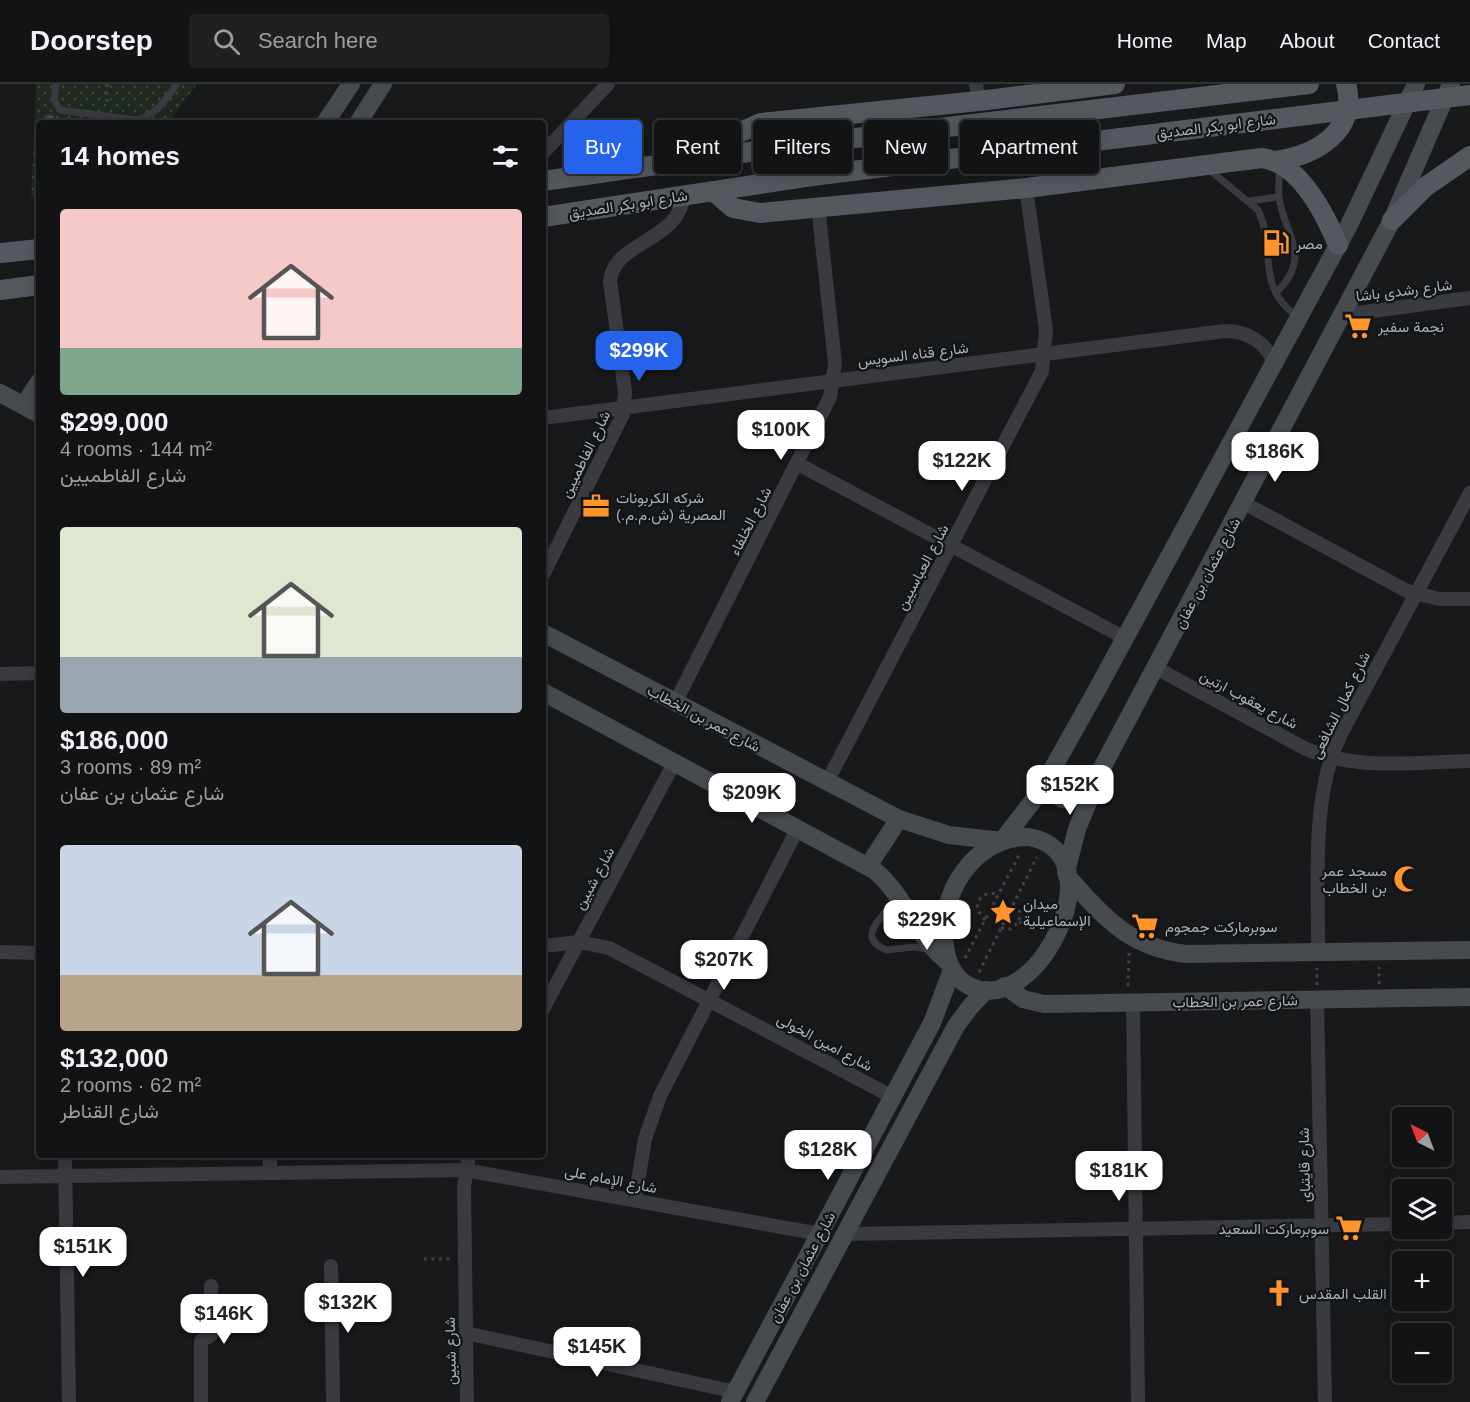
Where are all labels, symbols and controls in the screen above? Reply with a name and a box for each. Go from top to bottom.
search box [189,14,609,68]
text: Doorstep [30,25,153,56]
icon: search [210,25,243,58]
text: Search here [258,28,378,53]
text: Home [1117,29,1173,52]
text: Map [1206,29,1247,52]
text: About [1280,29,1335,52]
text: Contact [1368,29,1440,52]
street label: شارع ابو بكر الصديق [1155,110,1277,145]
chip: Buy [564,120,642,174]
chip: Rent [654,120,741,174]
chip: Filters [753,120,852,174]
chip: New [864,120,948,174]
chip: Apartment [960,120,1099,174]
icon: filters [489,140,522,173]
text: 14 homes [60,141,180,171]
street label: شارع ابو بكر الصديق [567,186,689,225]
fuel station icon: مصر [1261,228,1291,258]
place label: مصر [1295,235,1323,253]
icon: home [237,248,345,356]
street label: شارع رشدى باشا [1355,276,1454,307]
supermarket icon: نجمة سفير [1343,311,1373,341]
place label: نجمة سفير [1377,318,1444,336]
pin: $299K [597,331,681,382]
text: $299K [610,339,668,361]
street label: شارع قناه السويس [857,339,970,372]
text: $299,000 [60,407,168,437]
street label: شارع الفاطميين [557,408,616,502]
pin: $100K [739,410,823,461]
text: $100K [752,418,810,440]
pin: $186K [1233,432,1317,483]
text: 4 rooms · 144 m² [60,438,212,460]
text: $186K [1246,440,1304,462]
pin: $122K [920,441,1004,492]
text: $122K [933,449,991,471]
text: شارع الفاطميين [60,464,186,486]
street label: شارع الخلفاء [725,484,777,559]
place label: شركه الكربونات المصرية (ش.م.م.) [616,489,726,525]
office icon: شركه الكربونات المصرية (ش.م.م.) [581,491,611,521]
street label: شارع عثمان بن عفان [1171,514,1246,633]
street label: شارع العباسيين [892,521,954,614]
icon: home [237,566,345,674]
street label: شارع كمال الشافعى [1307,649,1376,763]
street label: شارع يعقوب ارتين [1196,666,1301,735]
street label: شارع عمر بن الخطاب [643,681,763,758]
text: $186,000 [60,725,168,755]
text: 3 rooms · 89 m² [60,756,201,778]
pin: $152K [1028,765,1112,816]
pin: $209K [710,773,794,824]
text: $152K [1041,773,1099,795]
text: $209K [723,781,781,803]
text: شارع عثمان بن عفان [60,782,224,804]
street label: شارع شبين [570,844,620,913]
place label: مسجد عمر بن الخطاب [1321,862,1387,898]
mosque icon: مسجد عمر بن الخطاب [1392,864,1422,894]
icon: home [237,884,345,992]
place label: ميدان الإسماعيلية [1023,895,1091,931]
place icon: ميدان الإسماعيلية [988,897,1018,927]
pin: $229K [885,900,969,951]
text: $229K [898,908,956,930]
supermarket icon: سوبرماركت جمجوم [1130,911,1160,941]
place label: سوبرماركت جمجوم [1165,918,1278,937]
pin: $207K [682,940,766,991]
text: $207K [695,948,753,970]
street label: شارع عمر بن الخطاب [1172,991,1298,1014]
street label: شارع امين الخولى [773,1010,876,1077]
text: $132,000 [60,1043,168,1073]
text: 2 rooms · 62 m² [60,1074,201,1096]
text: شارع القناطر [60,1100,159,1122]
north arrow [1392,1107,1452,1167]
map controls [1392,1107,1452,1383]
street label: شارع قايتباى [1295,1127,1316,1203]
pin: $128K [786,1130,870,1181]
text: $128K [799,1138,857,1160]
pin: $181K [1077,1151,1161,1202]
text: $181K [1090,1159,1148,1181]
street label: شارع الإمام على [563,1162,659,1199]
button: layers [1392,1179,1452,1239]
street label: شارع عثمان بن عفان [766,1208,841,1327]
supermarket icon: سوبرماركت السعيد [1334,1213,1364,1243]
place label: سوبرماركت السعيد [1219,1220,1329,1238]
pin: $151K [41,1227,125,1278]
text: $151K [54,1235,112,1257]
button: + [1392,1251,1452,1311]
church icon: القلب المقدس [1264,1278,1294,1308]
pin: $132K [306,1283,390,1334]
place label: القلب المقدس [1299,1285,1387,1304]
text: $132K [319,1291,377,1313]
pin: $146K [182,1294,266,1345]
text: $146K [195,1302,253,1324]
street label: شارع شبين [441,1317,462,1385]
button: − [1392,1323,1452,1383]
pin: $145K [555,1327,639,1378]
text: $145K [568,1335,626,1357]

